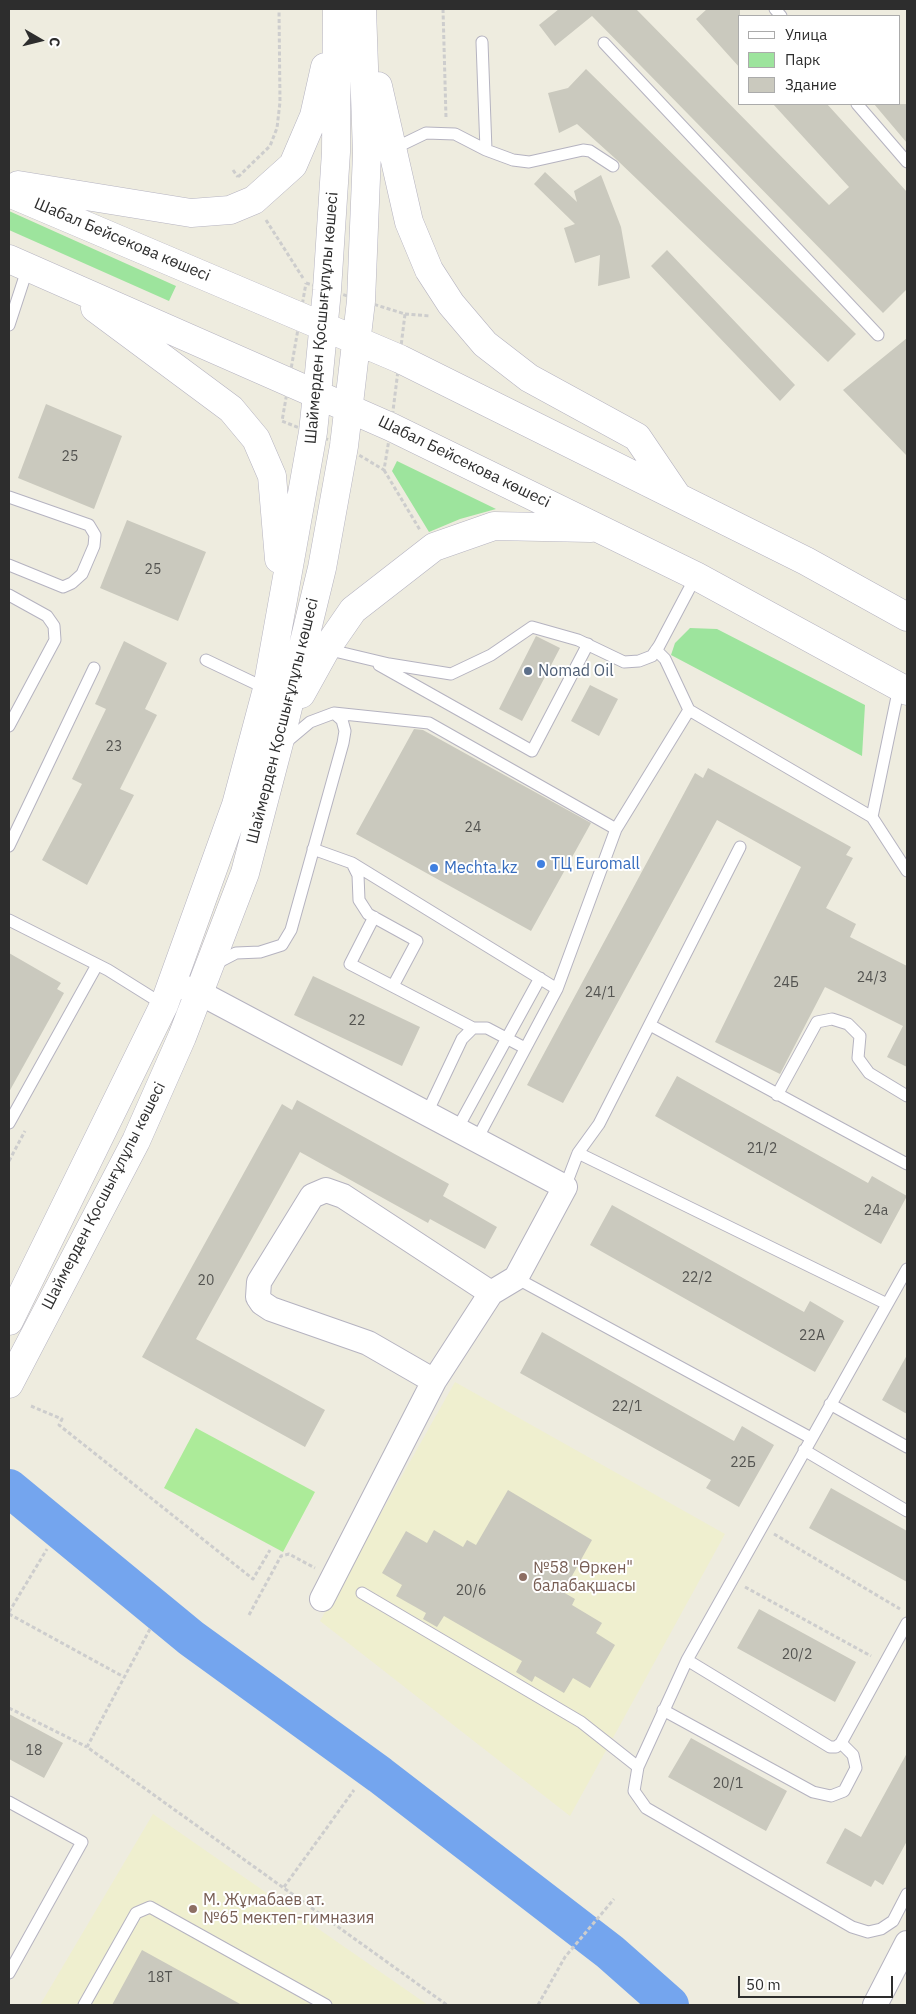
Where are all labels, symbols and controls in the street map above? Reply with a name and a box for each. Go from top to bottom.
north arrow [15,15,65,65]
legend [738,15,901,105]
text: Улица [785,25,827,44]
text: С [45,36,64,48]
text: Парк [785,50,820,69]
text: Здание [785,75,837,94]
street label: Шаймерден Қосшығұлұлы көшесі [301,191,343,445]
street label: Шабал Бейсекова көшесі [31,194,213,286]
street label: Шабал Бейсекова көшесі [375,412,553,512]
house number: 25 [62,449,78,465]
house number: 25 [145,562,161,578]
street label: Шаймерден Қосшығұлұлы көшесі [243,596,323,846]
place label: Nomad Oil [538,661,614,681]
marker: Nomad Oil [522,665,534,677]
house number: 23 [106,739,122,755]
house number: 24 [465,820,481,836]
place label: ТЦ Euromall [551,854,640,874]
place label: Mechta.kz [444,858,517,878]
marker: ТЦ Euromall [535,858,547,870]
marker: Mechta.kz [428,862,440,874]
house number: 24/3 [857,970,887,986]
house number: 24Б [773,975,799,991]
house number: 24/1 [585,985,615,1001]
house number: 22 [349,1013,365,1029]
street label: Шаймерден Қосшығұлұлы көшесі [38,1079,170,1313]
house number: 21/2 [747,1141,777,1157]
house number: 24а [864,1203,888,1219]
house number: 22/2 [682,1270,712,1286]
house number: 20 [198,1273,214,1289]
house number: 22А [799,1328,825,1344]
house number: 22/1 [612,1399,642,1415]
house number: 22Б [730,1455,756,1471]
place label: №58 "Өркен" балабақшасы [533,1558,636,1596]
marker: №58 "Өркен" балабақшасы [517,1571,529,1583]
house number: 20/6 [456,1583,486,1599]
house number: 20/2 [782,1647,812,1663]
house number: 18 [26,1743,42,1759]
house number: 20/1 [713,1776,743,1792]
place label: М. Жұмабаев ат. №65 мектеп-гимназия [203,1890,374,1928]
marker: М. Жұмабаев ат. №65 мектеп-гимназия [187,1903,199,1915]
scale bar [741,1966,896,1998]
house number: 18Т [148,1970,172,1986]
text: 50 m [746,1975,781,1994]

